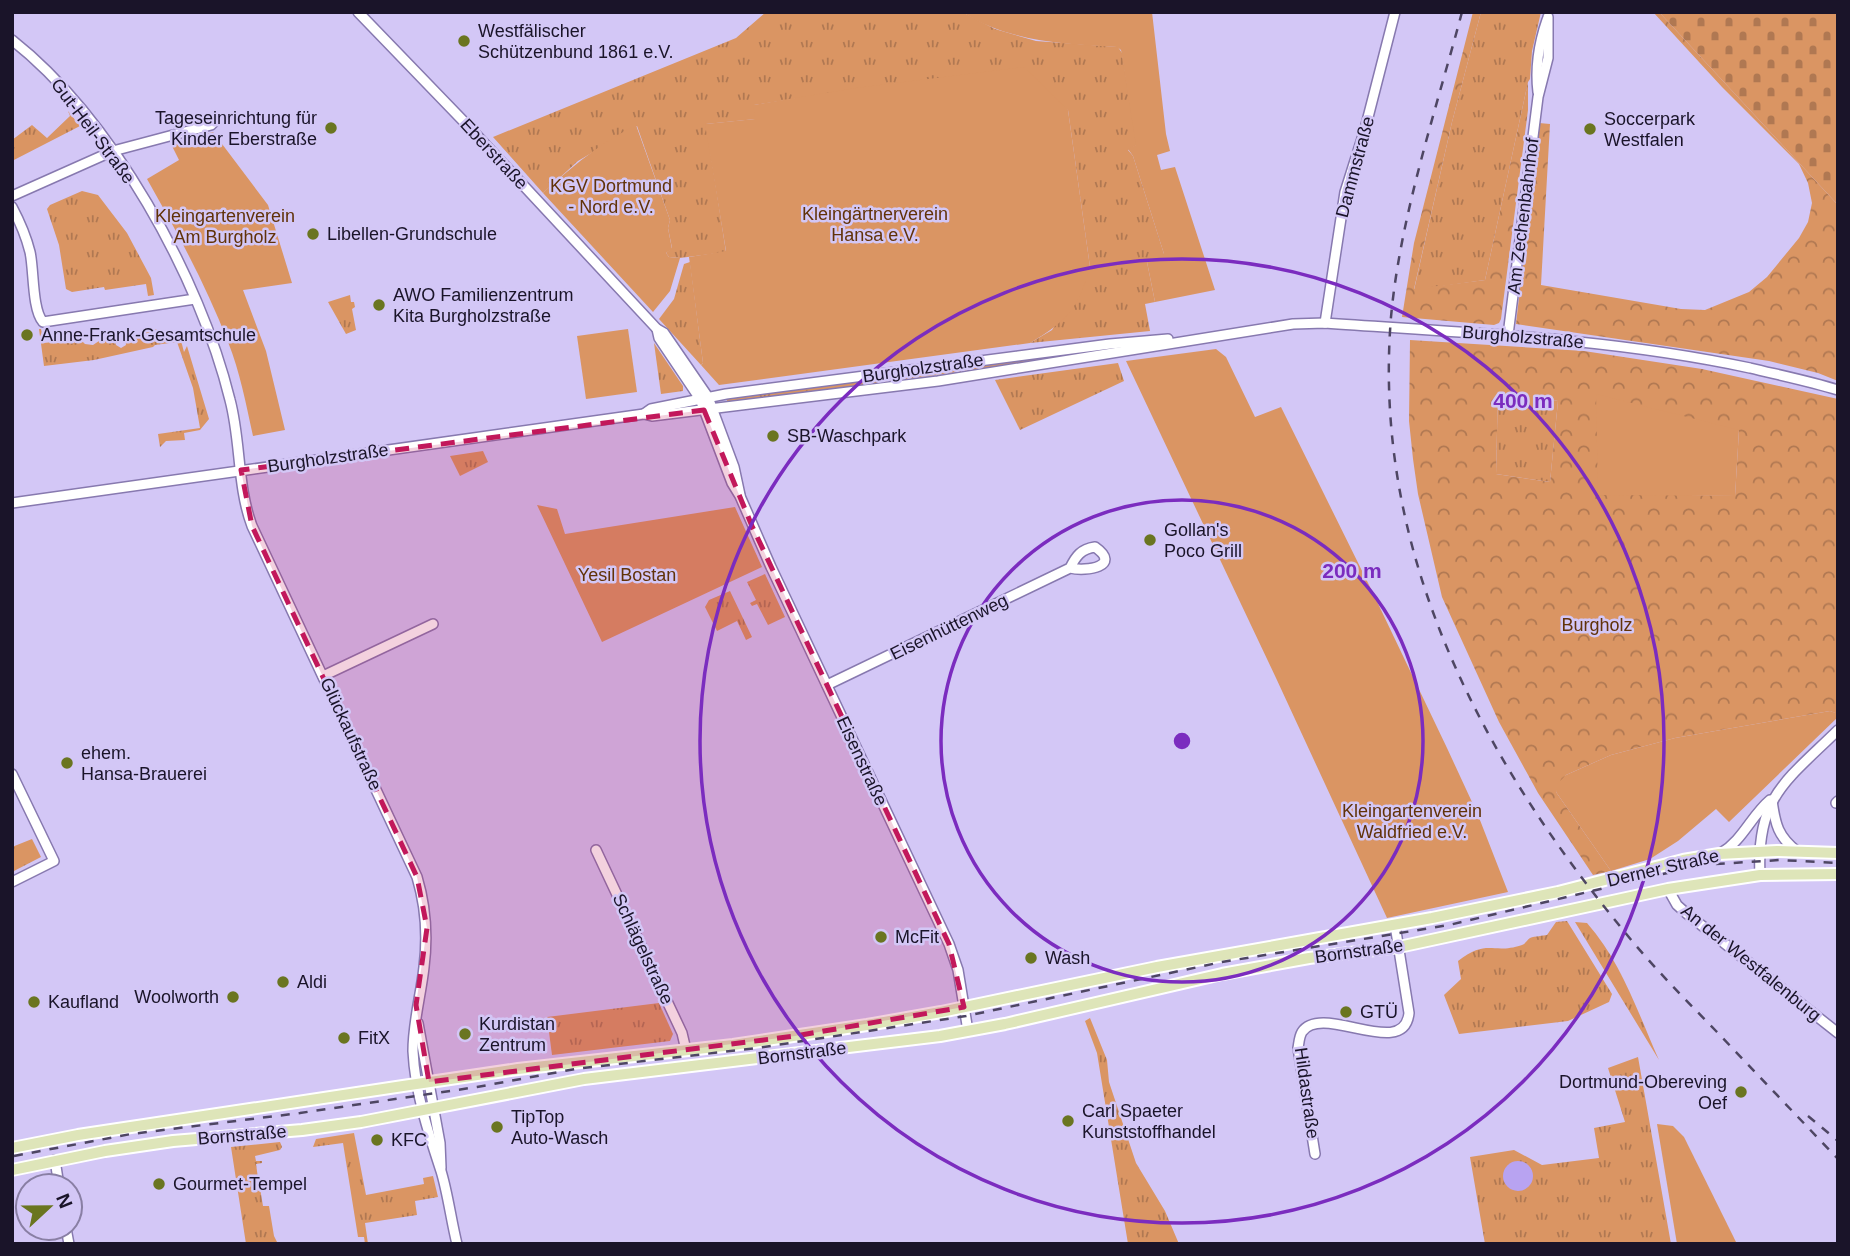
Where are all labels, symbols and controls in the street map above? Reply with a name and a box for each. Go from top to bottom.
place label: Westfälischer Schützenbund 1861 e.V. [478,21,674,62]
marker: Westfälischer Schützenbund 1861 e.V. [456,33,472,49]
street label: Gut-Heil-Straße [47,75,139,187]
place label: Tageseinrichtung für Kinder Eberstraße [155,108,317,149]
place label: Soccerpark Westfalen [1604,109,1696,150]
street label: Dammstraße [1332,114,1378,220]
street label: Eberstraße [456,115,532,193]
marker: Tageseinrichtung für Kinder Eberstraße [323,120,339,136]
marker: Soccerpark Westfalen [1582,121,1598,137]
street label: Am Zechenbahnhof [1504,136,1543,295]
park label: KGV Dortmund - Nord e.V. [550,176,672,217]
park label: Kleingärtnerverein Hansa e.V. [802,204,948,245]
park label: Kleingartenverein Am Burgholz [155,206,295,247]
place label: Libellen-Grundschule [327,224,497,244]
marker: Libellen-Grundschule [305,226,321,242]
place label: AWO Familienzentrum Kita Burgholzstraße [393,285,573,326]
marker: AWO Familienzentrum Kita Burgholzstraße [371,297,387,313]
street label: Burgholzstraße [1461,322,1585,352]
place label: Anne-Frank-Gesamtschule [41,325,256,345]
marker: Anne-Frank-Gesamtschule [19,327,35,343]
street label: Burgholzstraße [861,350,985,386]
text: 400 m [1493,389,1553,412]
place label: SB-Waschpark [787,426,907,446]
marker: SB-Waschpark [765,428,781,444]
street label: Burgholzstraße [266,440,390,476]
place label: Gollan's Poco Grill [1164,520,1242,561]
marker: Gollan's Poco Grill [1142,532,1158,548]
text: 200 m [1322,559,1382,582]
park label: Yesil Bostan [578,565,676,585]
street label: Eisenhüttenweg [887,590,1011,664]
park label: Burgholz [1561,615,1633,635]
street label: Glückaufstraße [316,674,386,794]
street label: Eisenstraße [833,713,891,809]
centre of rings [1170,729,1194,753]
place label: ehem. Hansa-Brauerei [81,743,207,784]
marker: ehem. Hansa-Brauerei [59,755,75,771]
park label: Kleingartenverein Waldfried e.V. [1342,801,1482,842]
street label: Derner Straße [1605,845,1721,891]
street label: Schlägelstraße [609,890,677,1008]
street label: An der Westfalenburg [1677,901,1825,1025]
place label: McFit [895,927,939,947]
marker: McFit [873,929,889,945]
street label: Bornstraße [1314,935,1404,967]
place label: Wash [1045,948,1090,968]
marker: Wash [1023,950,1039,966]
place label: Aldi [297,972,327,992]
marker: Aldi [275,974,291,990]
place label: Woolworth [134,987,219,1007]
marker: Woolworth [225,989,241,1005]
place label: Kaufland [48,992,119,1012]
marker: Kaufland [26,994,42,1010]
place label: GTÜ [1360,1002,1398,1022]
marker: GTÜ [1338,1004,1354,1020]
place label: Kurdistan Zentrum [479,1014,555,1055]
marker: Kurdistan Zentrum [457,1026,473,1042]
place label: FitX [358,1028,390,1048]
marker: FitX [336,1030,352,1046]
street label: Bornstraße [757,1038,847,1068]
street label: Hildastraße [1291,1046,1323,1140]
place label: Dortmund-Obereving Oef [1559,1072,1728,1113]
marker: Dortmund-Obereving Oef [1733,1084,1749,1100]
place label: Carl Spaeter Kunststoffhandel [1082,1101,1216,1142]
place label: TipTop Auto-Wasch [511,1107,608,1148]
marker: Carl Spaeter Kunststoffhandel [1060,1113,1076,1129]
marker: TipTop Auto-Wasch [489,1119,505,1135]
street label: Bornstraße [197,1121,287,1149]
place label: KFC [391,1130,427,1150]
marker: KFC [369,1132,385,1148]
north arrow [14,1172,84,1242]
place label: Gourmet-Tempel [173,1174,307,1194]
marker: Gourmet-Tempel [151,1176,167,1192]
text: N [52,1191,77,1211]

